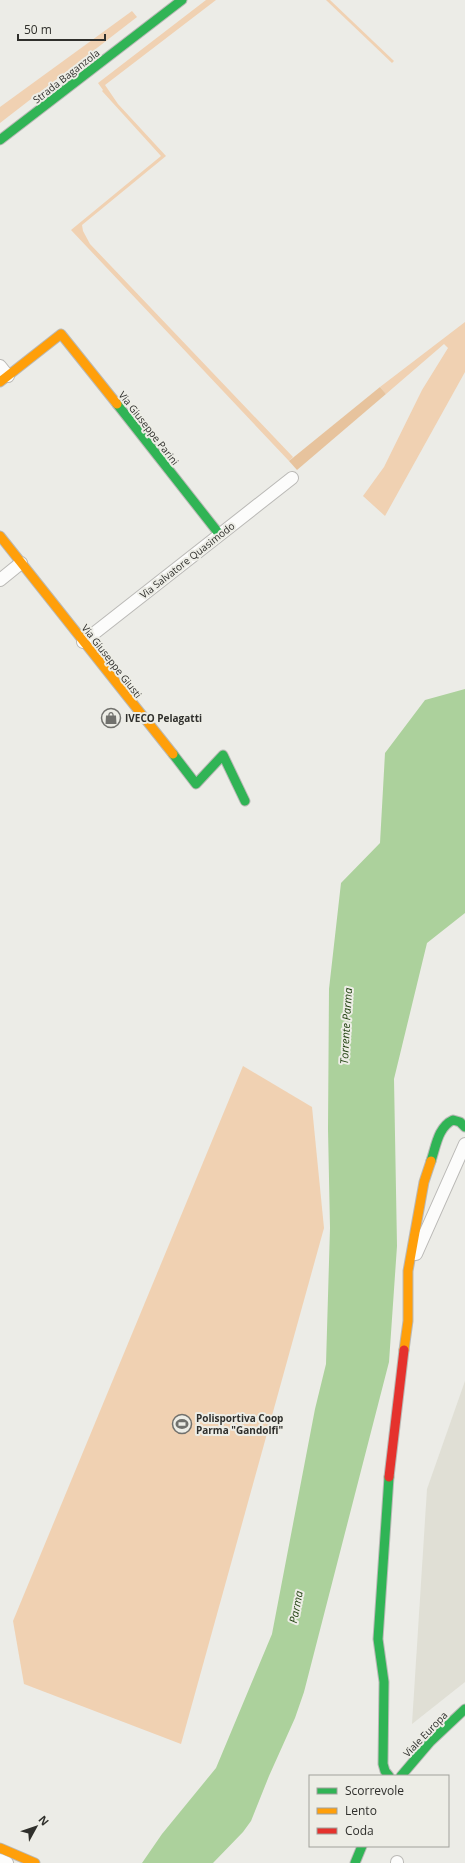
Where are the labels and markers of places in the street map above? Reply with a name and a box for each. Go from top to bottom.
shop icon: IVECO Pelagatti [100,707,122,729]
place label: IVECO Pelagatti [125,711,202,725]
place label: Polisportiva Coop Parma "Gandolfi" [196,1411,283,1437]
sports icon: Polisportiva Coop Parma "Gandolfi" [171,1413,193,1435]

